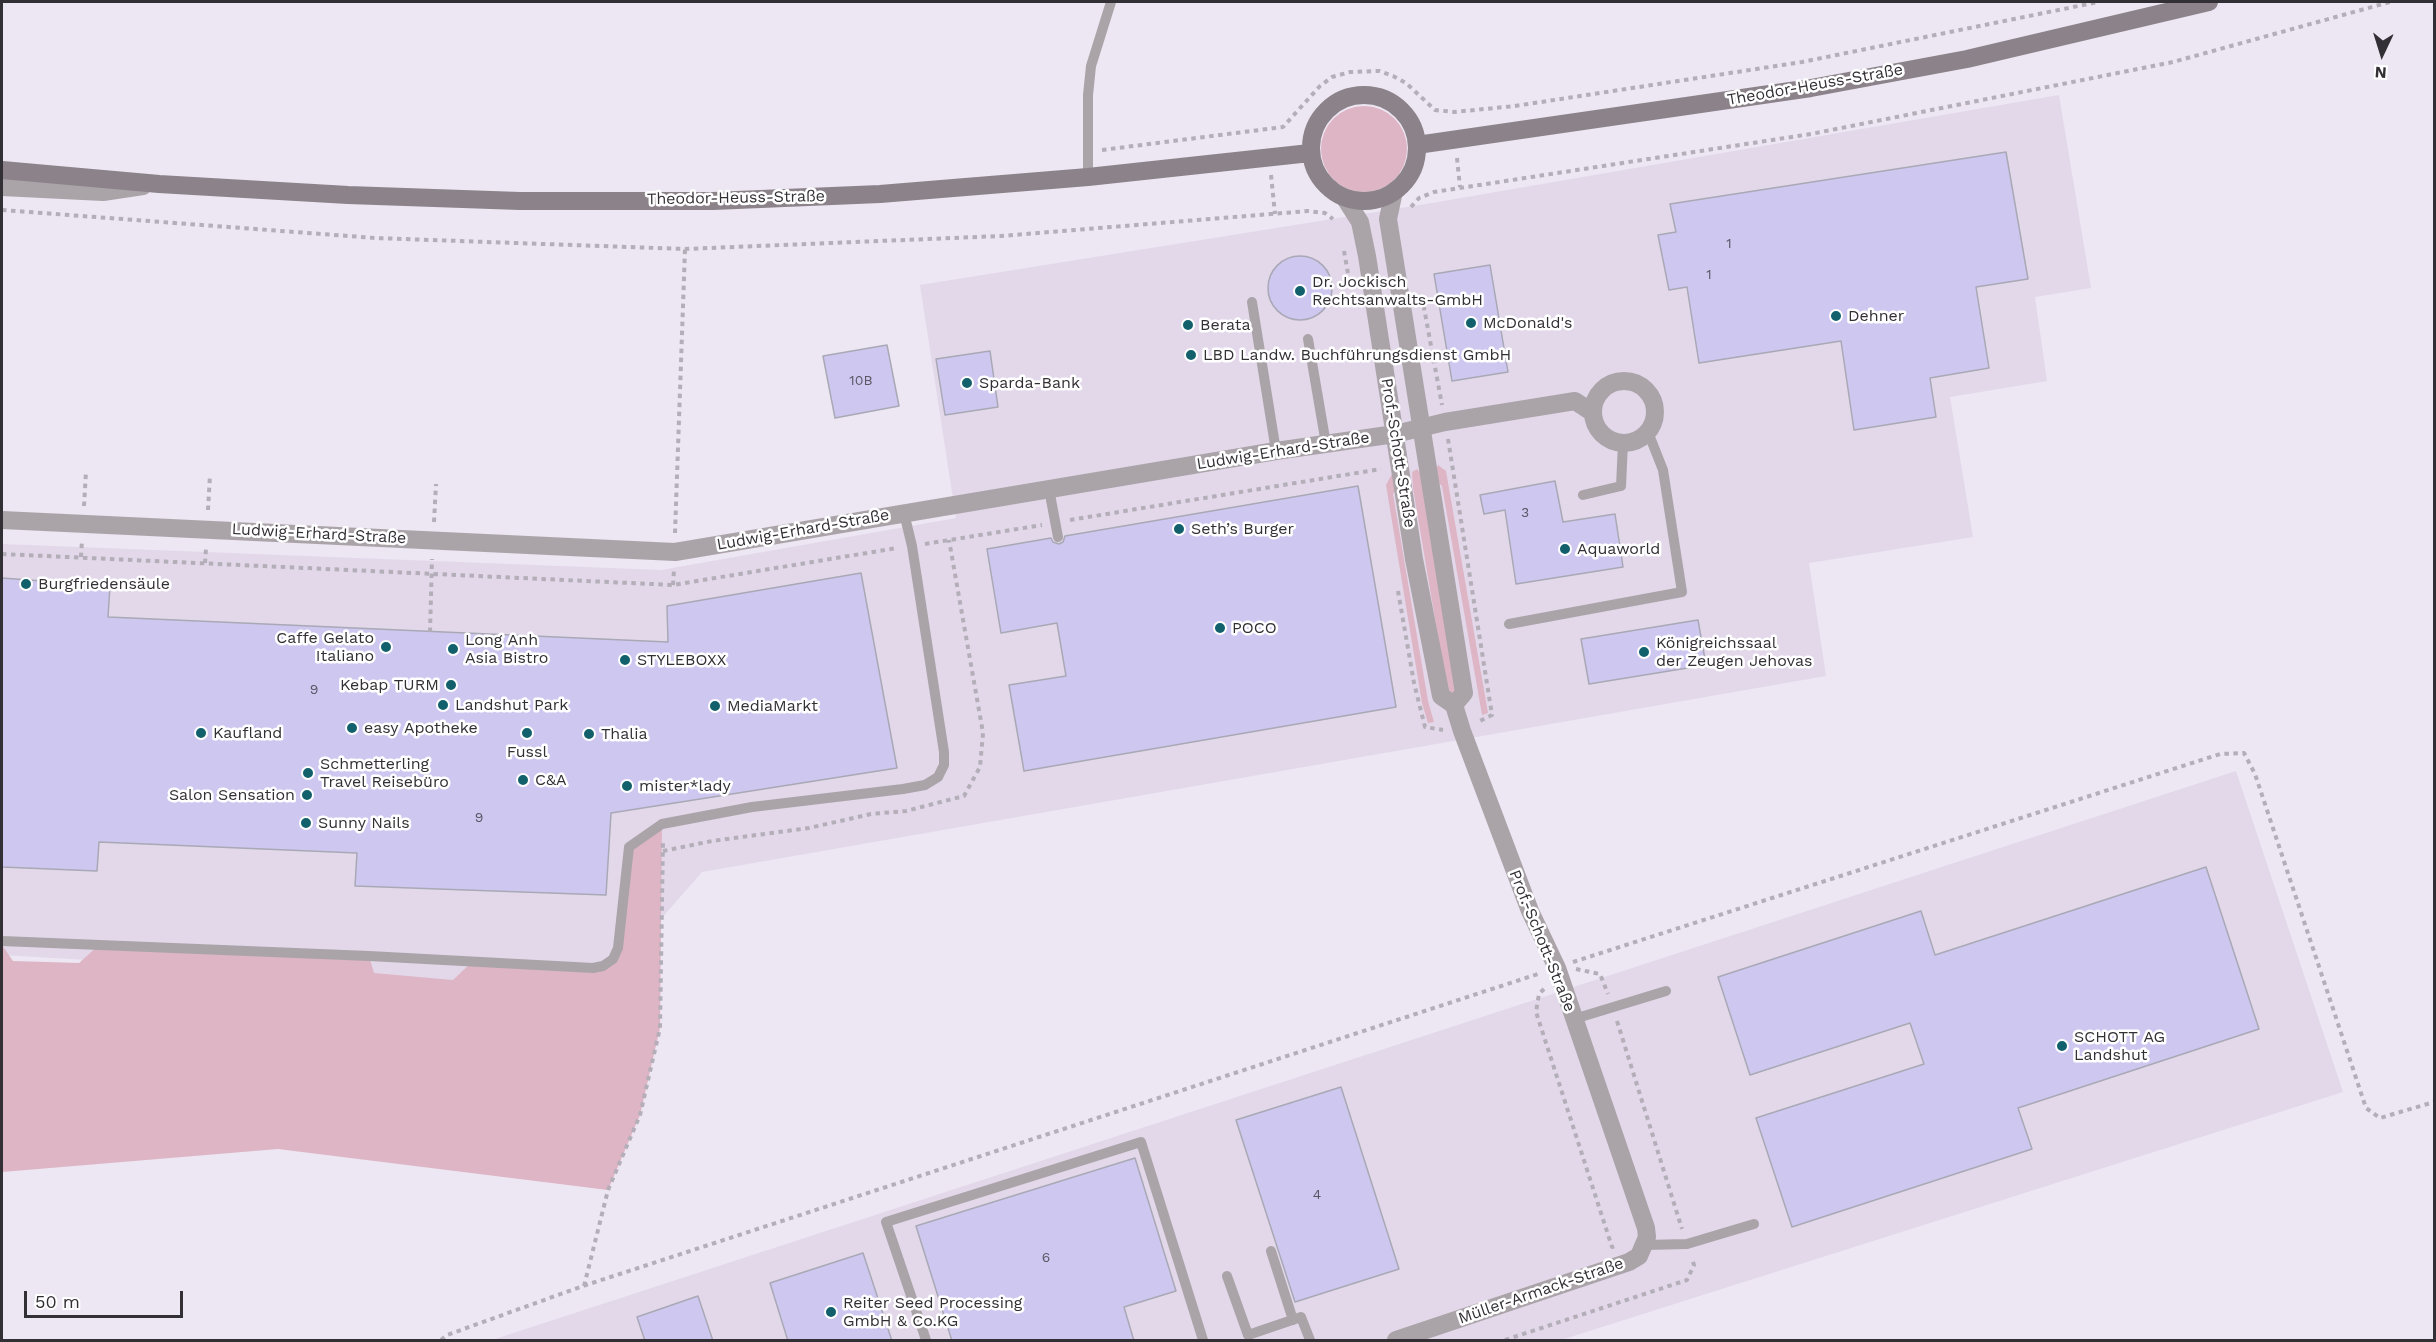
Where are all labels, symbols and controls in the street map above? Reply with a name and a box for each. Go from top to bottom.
north arrow [2352,24,2412,84]
street label: Theodor-Heuss-Straße [1726,60,1904,110]
text: N [2374,63,2387,82]
street label: Theodor-Heuss-Straße [647,187,825,209]
house number: 1 [1726,236,1732,252]
house number: 1 [1706,267,1712,283]
place label: Dr. Jockisch Rechtsanwalts-GmbH [1312,272,1483,310]
marker: Dr. Jockisch Rechtsanwalts-GmbH [1293,284,1307,298]
place label: Dehner [1848,306,1904,326]
marker: Dehner [1829,309,1843,323]
place label: McDonald's [1483,313,1572,333]
place label: Berata [1200,315,1250,335]
marker: McDonald's [1464,316,1478,330]
marker: Berata [1181,318,1195,332]
place label: LBD Landw. Buchführungsdienst GmbH [1203,345,1511,365]
marker: LBD Landw. Buchführungsdienst GmbH [1184,348,1198,362]
house number: 10B [849,373,873,389]
place label: Sparda-Bank [979,373,1080,393]
marker: Sparda-Bank [960,376,974,390]
street label: Prof.-Schott-Straße [1377,377,1419,529]
street label: Ludwig-Erhard-Straße [1195,428,1371,474]
street label: Ludwig-Erhard-Straße [715,505,891,555]
house number: 3 [1521,505,1529,521]
place label: Seth’s Burger [1191,519,1294,539]
street label: Ludwig-Erhard-Straße [231,520,407,548]
marker: Seth’s Burger [1172,522,1186,536]
place label: Aquaworld [1577,539,1660,559]
marker: Aquaworld [1558,542,1572,556]
place label: Burgfriedensäule [38,574,170,594]
marker: Burgfriedensäule [19,577,33,591]
place label: POCO [1232,618,1277,638]
marker: POCO [1213,621,1227,635]
place label: Caffe Gelato Italiano [276,628,374,666]
place label: Long Anh Asia Bistro [465,630,548,668]
place label: Königreichssaal der Zeugen Jehovas [1656,633,1812,671]
marker: Caffe Gelato Italiano [379,640,393,654]
marker: Long Anh Asia Bistro [446,642,460,656]
marker: Königreichssaal der Zeugen Jehovas [1637,645,1651,659]
place label: STYLEBOXX [637,650,726,670]
marker: STYLEBOXX [618,653,632,667]
place label: Kebap TURM [340,675,439,695]
marker: Kebap TURM [444,678,458,692]
house number: 9 [310,682,318,698]
place label: Landshut Park [455,695,568,715]
place label: MediaMarkt [727,696,818,716]
marker: Landshut Park [436,698,450,712]
marker: MediaMarkt [708,699,722,713]
place label: easy Apotheke [364,718,478,738]
marker: easy Apotheke [345,721,359,735]
place label: Kaufland [213,723,282,743]
place label: Thalia [601,724,648,744]
marker: Kaufland [194,726,208,740]
marker: Fussl [520,726,534,740]
marker: Thalia [582,727,596,741]
place label: Fussl [507,742,547,762]
place label: Schmetterling Travel Reisebüro [320,754,449,792]
marker: Schmetterling Travel Reisebüro [301,766,315,780]
place label: C&A [535,770,567,790]
marker: C&A [516,773,530,787]
place label: mister*lady [639,776,731,796]
marker: mister*lady [620,779,634,793]
place label: Salon Sensation [169,785,295,805]
marker: Salon Sensation [300,788,314,802]
house number: 9 [475,810,483,826]
place label: Sunny Nails [318,813,410,833]
marker: Sunny Nails [299,816,313,830]
street label: Prof.-Schott-Straße [1505,867,1579,1015]
place label: SCHOTT AG Landshut [2074,1027,2165,1065]
marker: SCHOTT AG Landshut [2055,1039,2069,1053]
house number: 4 [1313,1187,1321,1203]
house number: 6 [1042,1250,1050,1266]
street label: Müller-Armack-Straße [1456,1254,1626,1328]
scale bar [27,1279,186,1317]
text: 50 m [35,1291,80,1312]
place label: Reiter Seed Processing GmbH & Co.KG [843,1293,1022,1331]
marker: Reiter Seed Processing GmbH & Co.KG [824,1305,838,1319]

